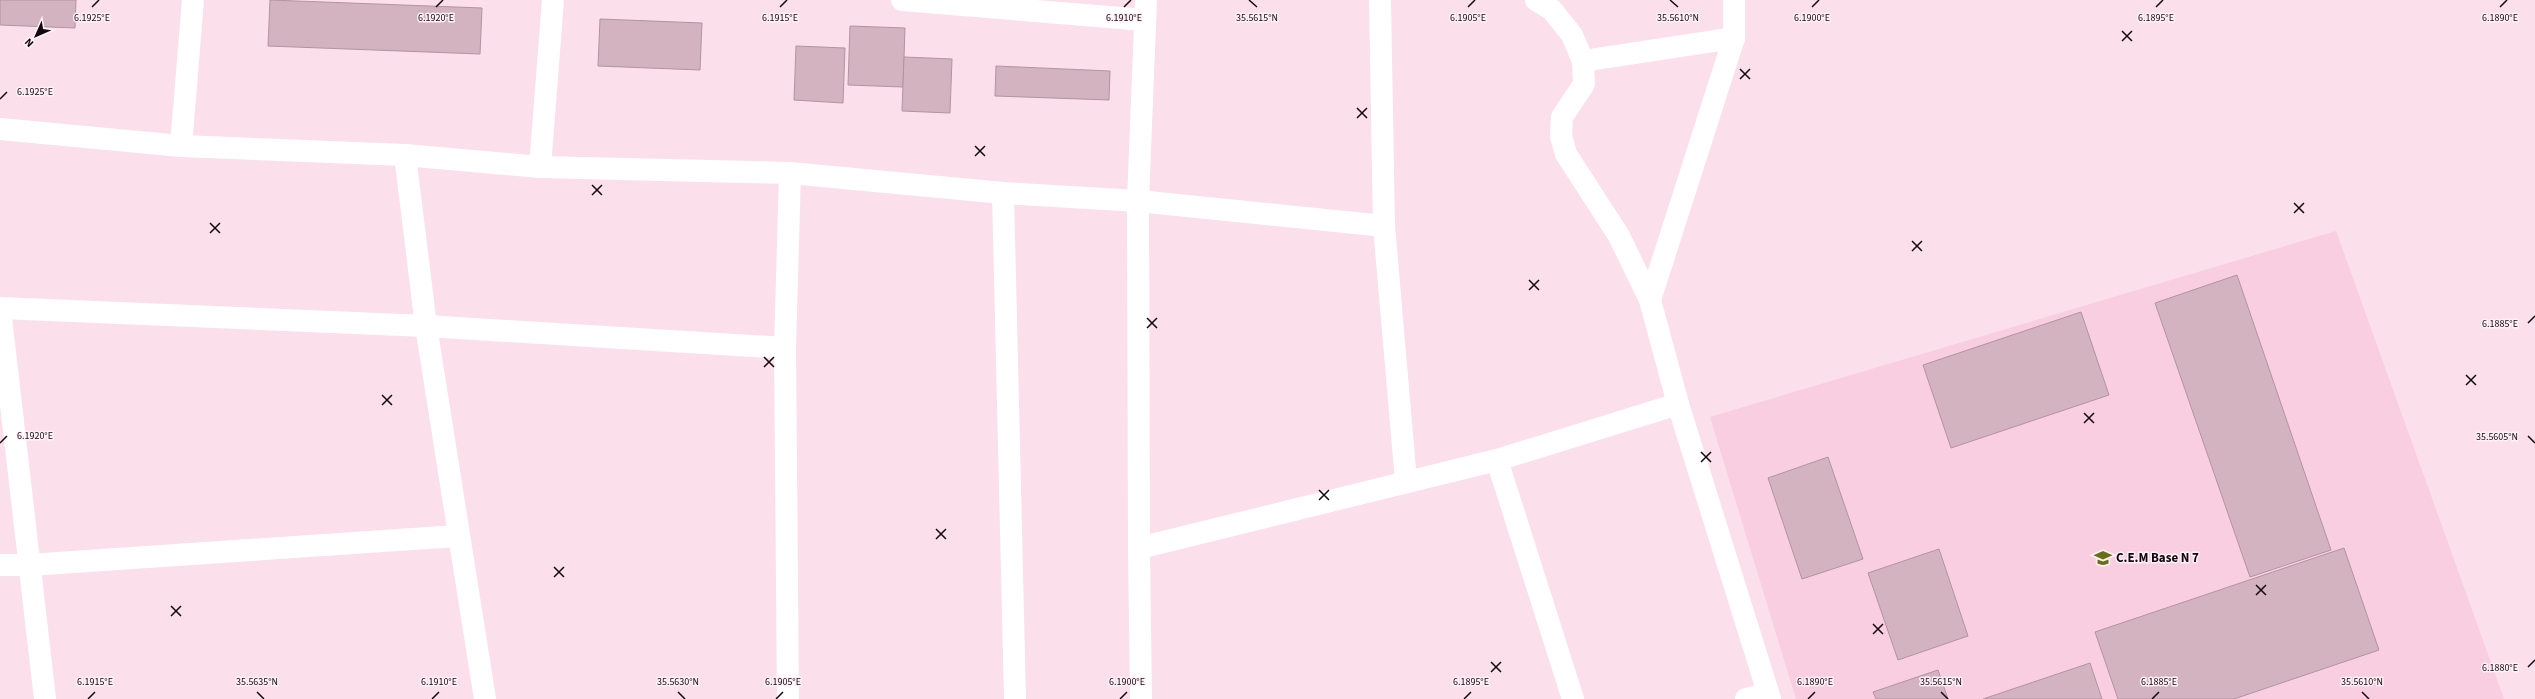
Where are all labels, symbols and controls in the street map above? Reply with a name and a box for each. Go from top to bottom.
text: 6.1925°E [74,11,110,25]
text: 6.1920°E [418,11,454,25]
text: 6.1915°E [762,11,798,25]
text: 6.1910°E [1106,11,1142,25]
text: 35.5615°N [1236,11,1278,25]
text: 6.1905°E [1450,11,1486,25]
text: 35.5610°N [1657,11,1699,25]
text: 6.1900°E [1794,11,1830,25]
text: 6.1895°E [2138,11,2174,25]
text: 6.1890°E [2482,11,2518,25]
north arrow [16,16,56,56]
text: N [21,35,37,51]
text: 6.1925°E [17,85,53,99]
text: 6.1885°E [2482,317,2518,331]
text: 6.1920°E [17,429,53,443]
text: 35.5605°N [2476,430,2518,444]
school or university icon: C.E.M Base N 7 [2093,548,2113,568]
place label: C.E.M Base N 7 [2116,549,2199,567]
text: 6.1880°E [2482,661,2518,675]
text: 6.1915°E [77,675,113,689]
text: 35.5635°N [236,675,278,689]
text: 6.1910°E [421,675,457,689]
text: 35.5630°N [657,675,699,689]
text: 6.1905°E [765,675,801,689]
text: 6.1900°E [1109,675,1145,689]
text: 6.1895°E [1453,675,1489,689]
text: 6.1890°E [1797,675,1833,689]
text: 35.5615°N [1920,675,1962,689]
text: 6.1885°E [2141,675,2177,689]
text: 35.5610°N [2341,675,2383,689]

